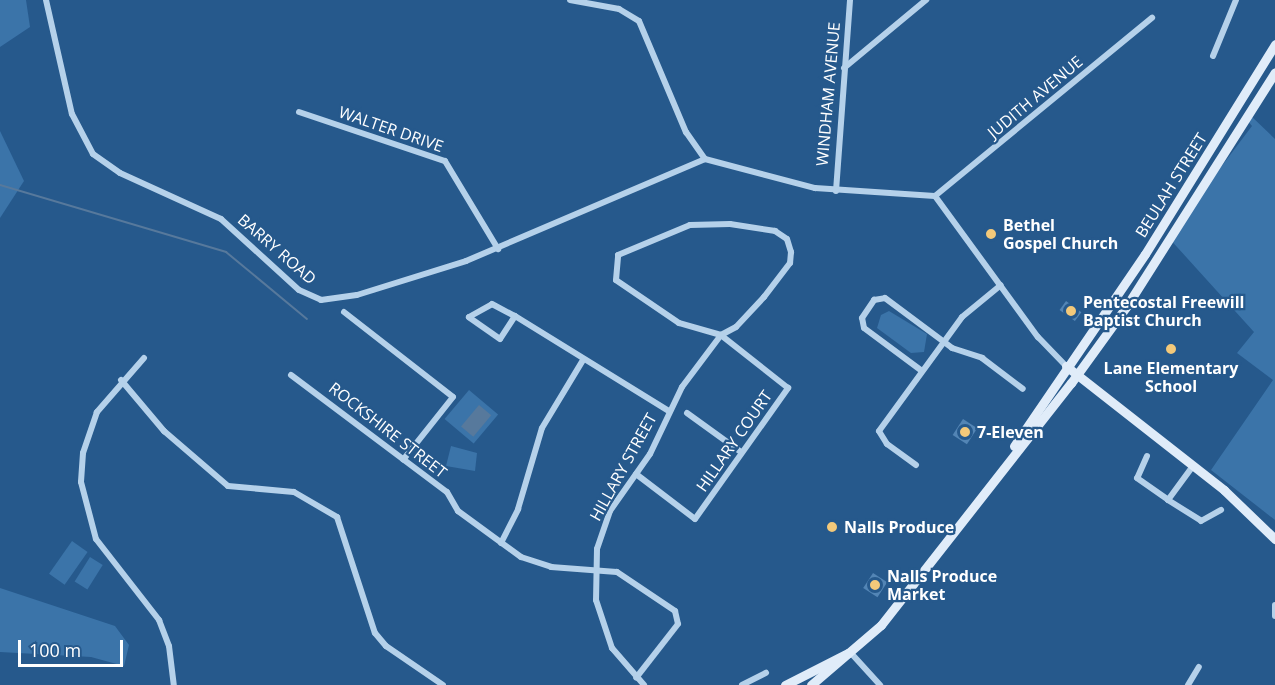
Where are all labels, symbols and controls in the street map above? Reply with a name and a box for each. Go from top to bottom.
street label: WINDHAM AVENUE [812,21,844,167]
street label: JUDITH AVENUE [984,52,1086,142]
street label: WALTER DRIVE [336,102,446,156]
street label: BEULAH STREET [1131,129,1211,241]
street label: BARRY ROAD [234,210,320,288]
place label: Bethel Gospel Church [1003,215,1118,253]
marker: Bethel Gospel Church [984,227,998,241]
place label: Pentecostal Freewill Baptist Church [1083,292,1244,330]
marker: Pentecostal Freewill Baptist Church [1064,304,1078,318]
marker: Lane Elementary School [1164,342,1178,356]
place label: Lane Elementary School [1104,358,1238,396]
street label: ROCKSHIRE STREET [325,378,451,482]
street label: HILLARY COURT [692,387,776,495]
street label: HILLARY STREET [585,410,661,524]
place label: 7-Eleven [977,422,1044,442]
marker: 7-Eleven [958,425,972,439]
place label: Nalls Produce [844,517,954,537]
marker: Nalls Produce [825,520,839,534]
place label: Nalls Produce Market [887,566,997,604]
marker: Nalls Produce Market [868,578,882,592]
scale bar [21,628,126,666]
text: 100 m [29,638,81,662]

